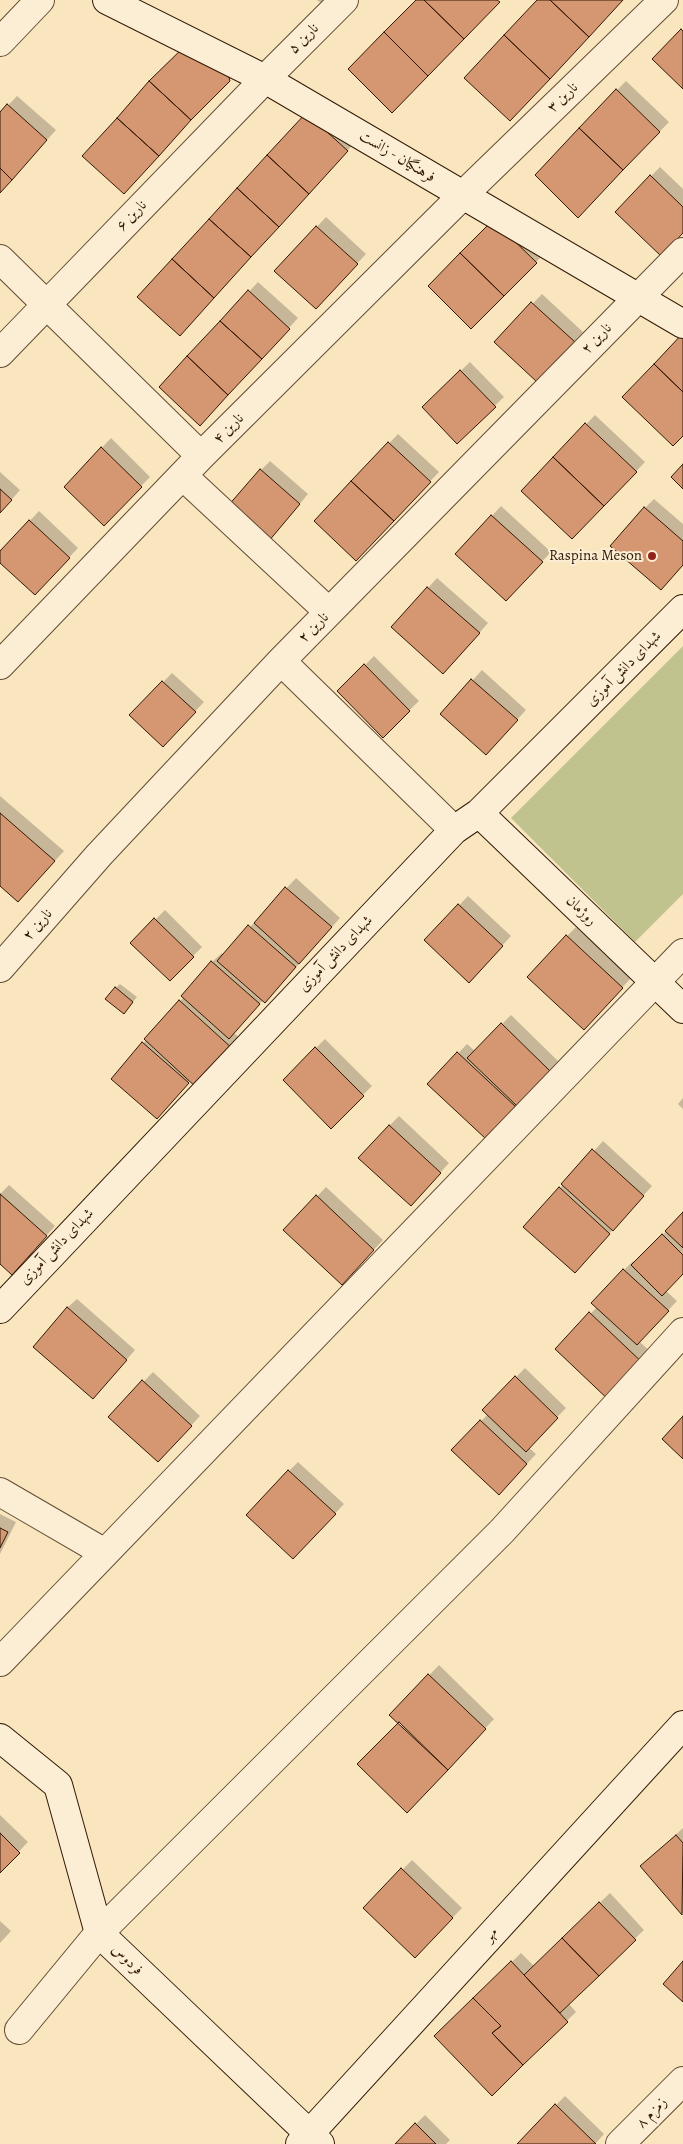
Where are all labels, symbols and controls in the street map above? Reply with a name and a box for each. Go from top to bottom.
street label: نارین ۵ [285,20,323,58]
street label: نارین ۳ [544,79,582,117]
street label: فرهنگیان - زانست [356,127,438,187]
street label: نارین ۶ [113,197,151,235]
street label: نارین ۲ [578,320,616,358]
street label: نارین ۴ [210,410,248,448]
place label: Raspina Meson [549,547,642,565]
marker: Raspina Meson [646,550,658,562]
street label: نارین ۲ [295,609,333,647]
street label: شهدای دانش آموزی [583,628,665,710]
street label: روژمان [562,892,600,930]
street label: نارین ۲ [19,906,57,944]
street label: شهدای دانش آموزی [295,912,377,996]
street label: شهدای دانش آموزی [16,1205,98,1289]
street label: مهر [480,1924,502,1946]
street label: فردوس [107,1941,147,1979]
street label: زمزم ۸ [633,2094,671,2132]

